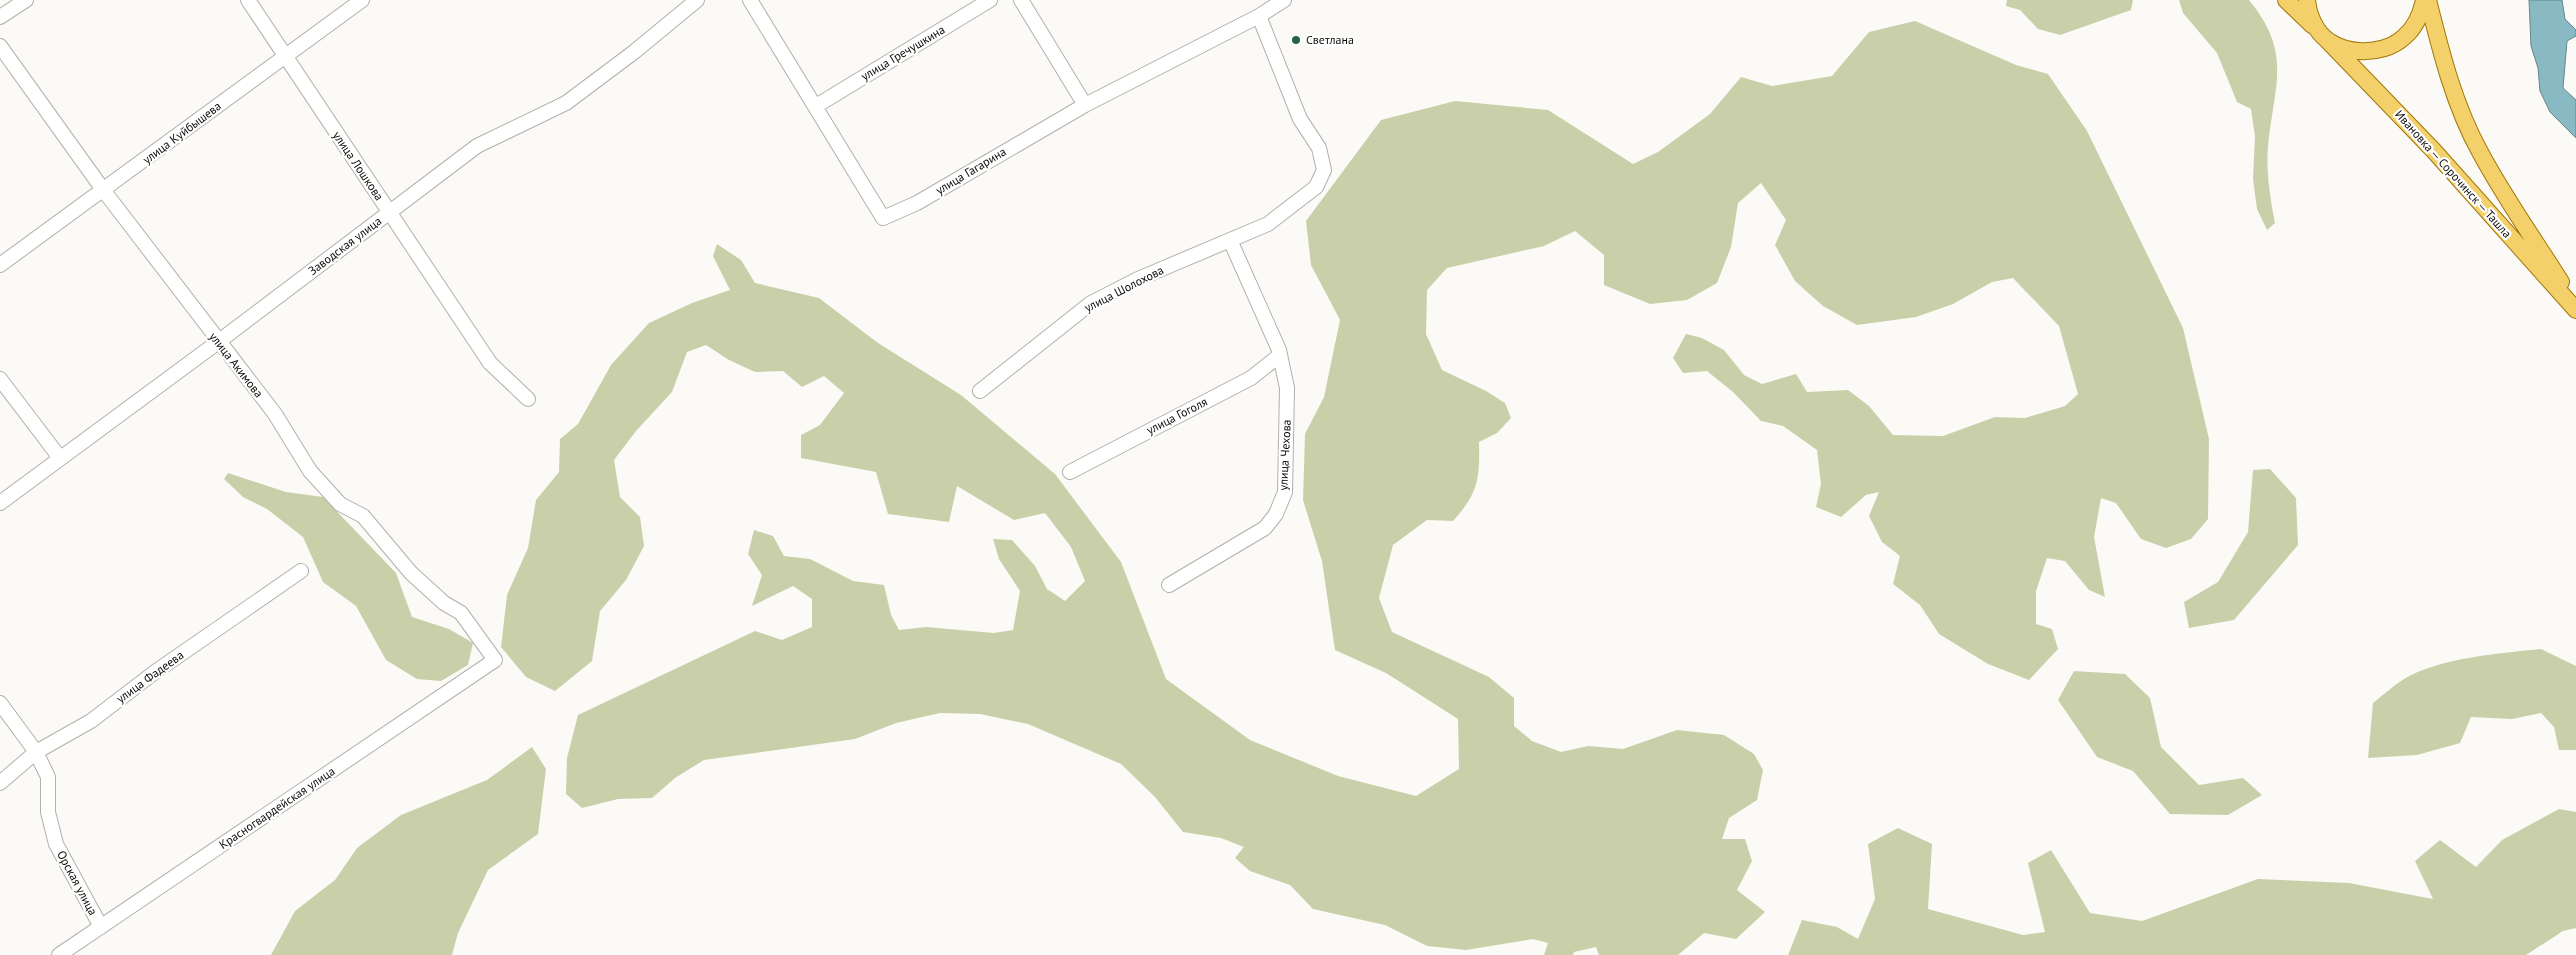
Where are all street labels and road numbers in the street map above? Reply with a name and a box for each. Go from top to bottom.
street label: улица Гречушкина [858,22,948,84]
street label: улица Куйбышева [139,98,224,167]
street label: Ивановка — Сорочинск — Ташла [2392,107,2515,241]
street label: улица Лошкова [330,128,387,203]
street label: улица Гагарина [933,144,1009,197]
street label: Заводская улица [305,213,384,278]
street label: улица Шолохова [1082,262,1166,315]
street label: улица Акимова [206,329,267,400]
street label: улица Гоголя [1144,394,1210,437]
street label: улица Чехова [1275,419,1294,491]
street label: улица Фадеева [113,647,186,706]
street label: Красногвардейская улица [216,763,338,852]
street label: Орская улица [54,848,101,918]

